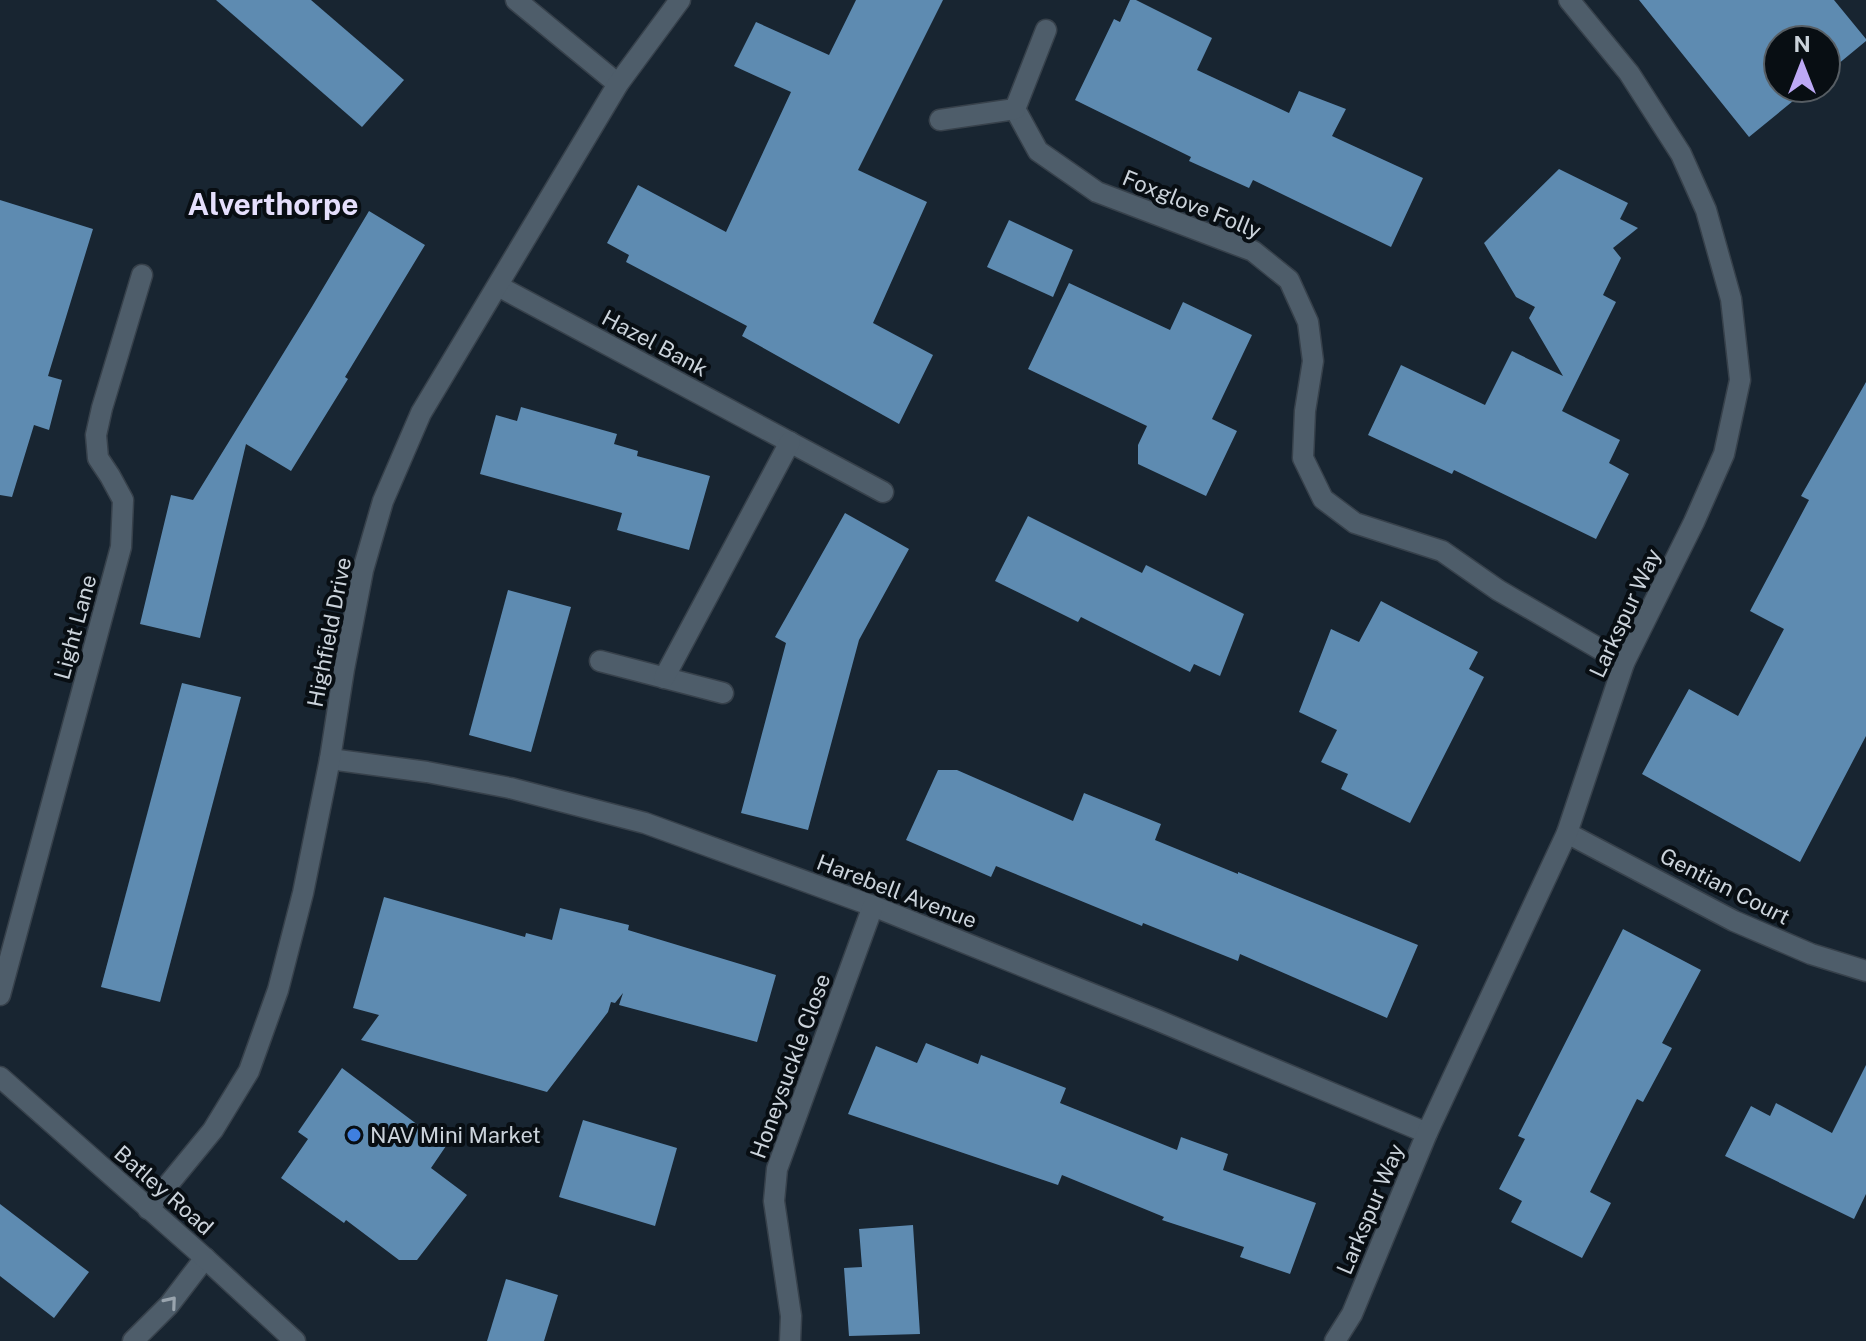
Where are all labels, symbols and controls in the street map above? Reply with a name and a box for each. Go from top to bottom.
north arrow [1762,24,1842,104]
text: N [1793,31,1811,57]
street label: Foxglove Folly [1119,164,1265,244]
district label: Alverthorpe [188,186,359,222]
street label: Hazel Bank [598,304,712,382]
street label: Larkspur Way [1584,544,1666,682]
street label: Highfield Drive [302,555,356,709]
street label: Light Lane [49,572,101,682]
street label: Gentian Court [1656,842,1794,930]
street label: Harebell Avenue [813,849,981,933]
street label: Honeysuckle Close [744,970,836,1162]
place label: NAV Mini Market [370,1122,541,1148]
marker: NAV Mini Market [345,1126,363,1144]
street label: Batley Road [109,1140,219,1240]
street label: Larkspur Way [1331,1140,1409,1278]
one-way arrow [161,1296,176,1311]

